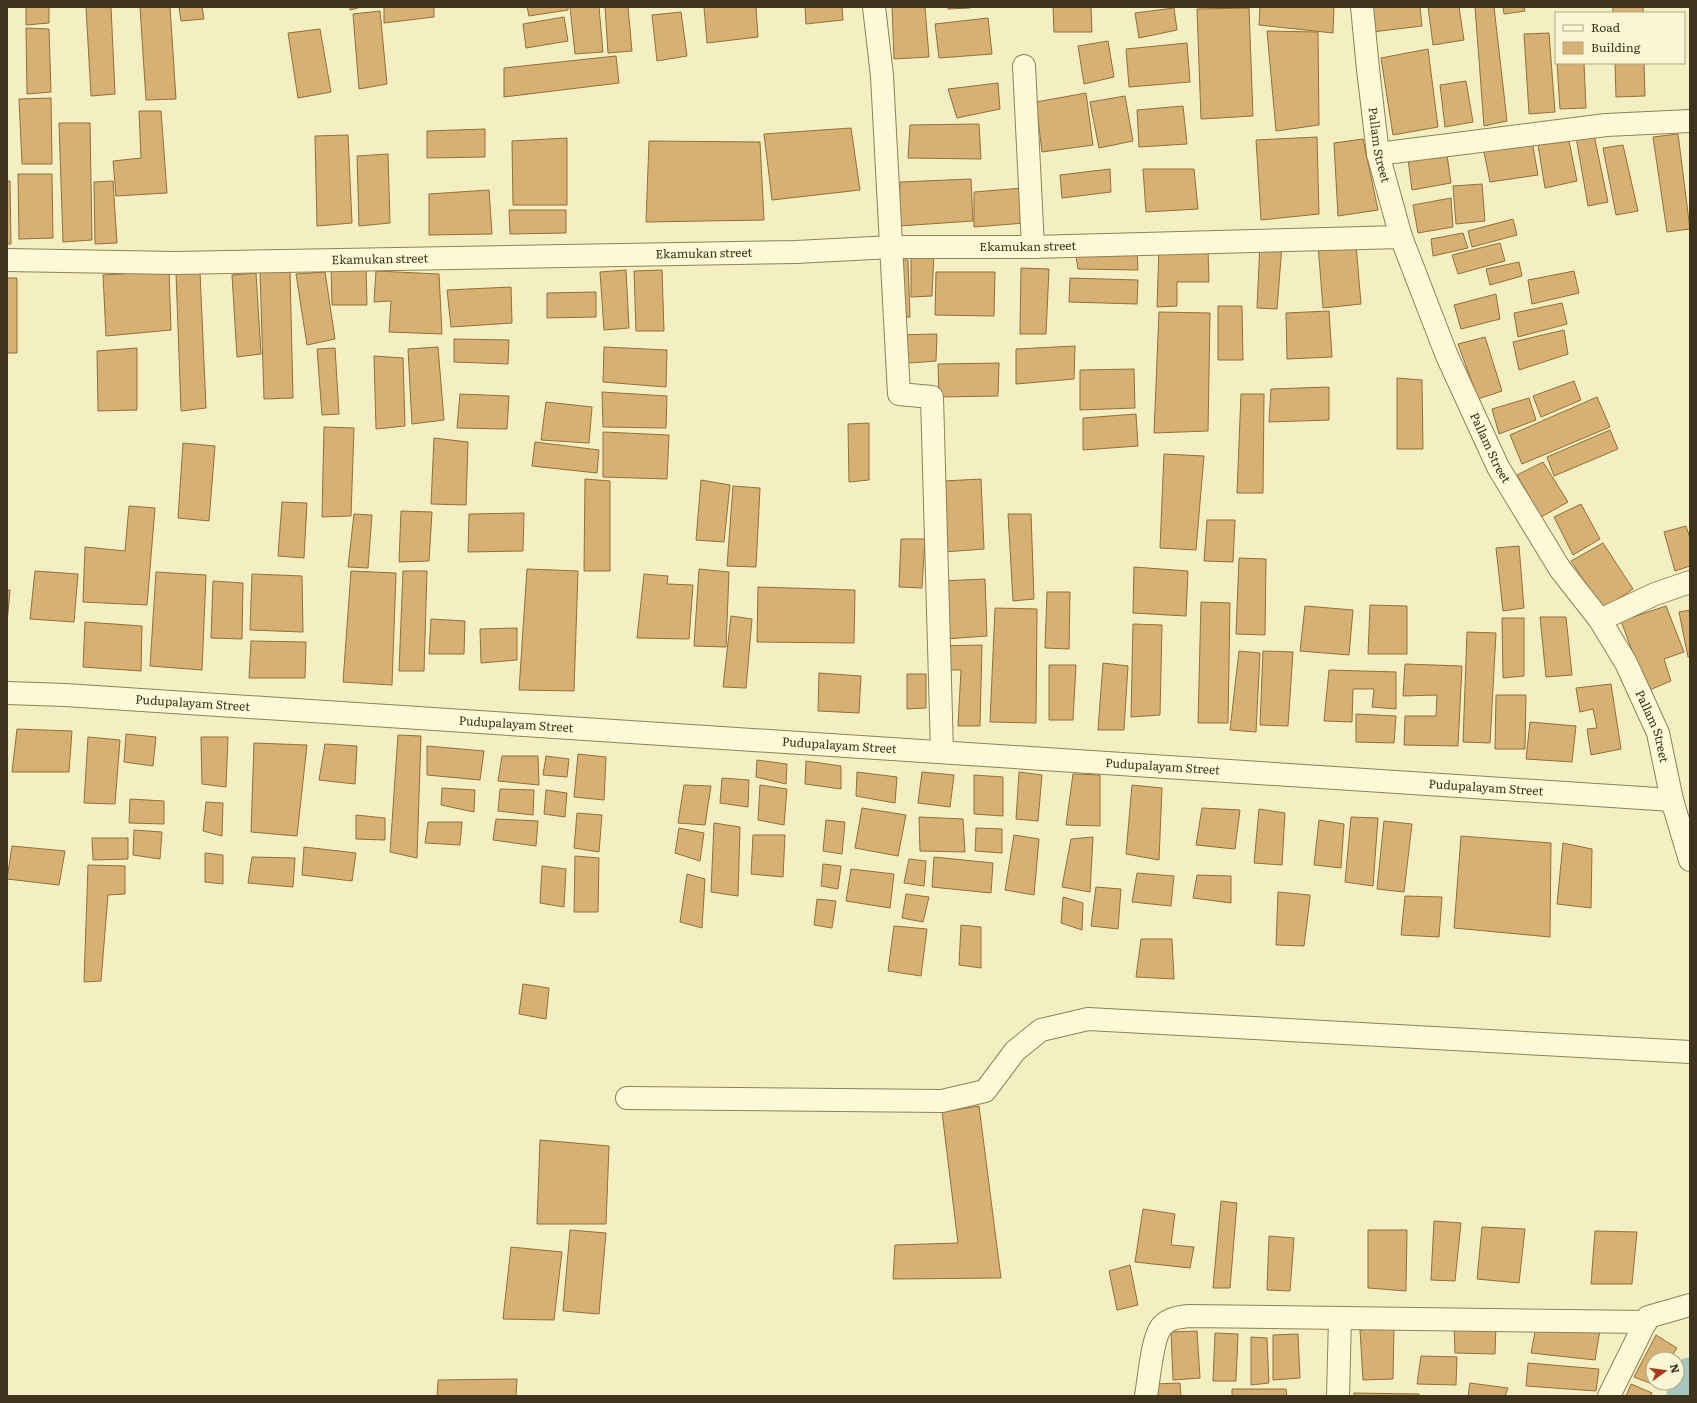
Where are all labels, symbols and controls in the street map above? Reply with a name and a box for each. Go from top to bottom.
legend [1555,12,1685,64]
text: Road [1591,18,1621,36]
text: Building [1591,38,1641,56]
street label: Pallam Street [1365,106,1396,185]
street label: Ekamukan street [979,236,1077,255]
street label: Ekamukan street [655,243,753,262]
street label: Ekamukan street [331,249,429,268]
street label: Pallam Street [1466,409,1516,486]
street label: Pallam Street [1631,687,1674,764]
street label: Pudupalayam Street [135,690,251,715]
street label: Pudupalayam Street [458,711,574,736]
street label: Pudupalayam Street [781,732,897,757]
street label: Pudupalayam Street [1105,753,1221,778]
street label: Pudupalayam Street [1428,774,1544,800]
north arrow [1645,1351,1685,1391]
text: N [1667,1362,1685,1375]

